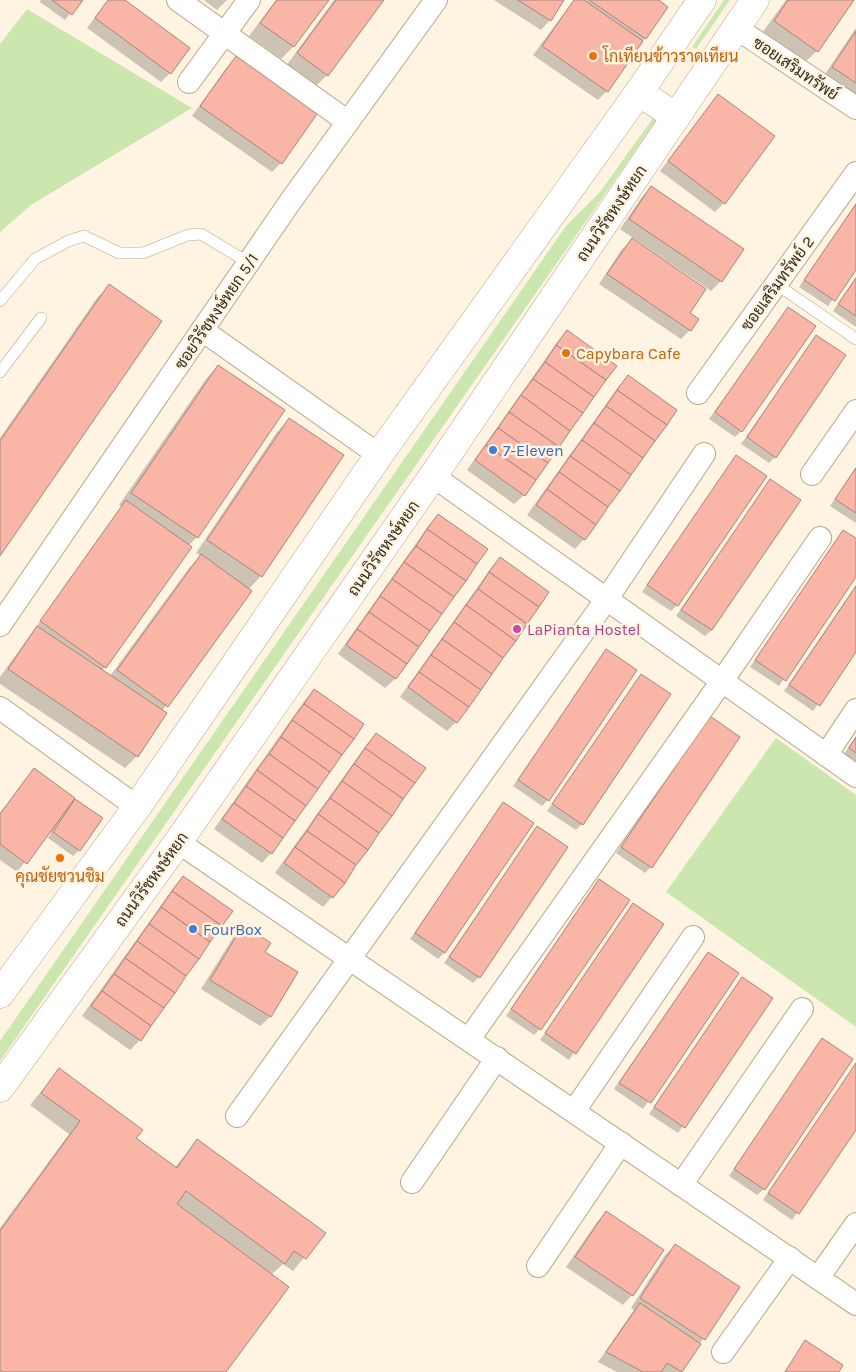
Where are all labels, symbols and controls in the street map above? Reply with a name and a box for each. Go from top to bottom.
street label: ซอยเสริมทรัพย์ [749,30,844,104]
place label: โกเทียนข้าวราดเทียน [602,45,738,66]
marker: โกเทียนข้าวราดเทียน [587,50,599,62]
street label: ถนนวิรัชหงษ์หยก [570,160,651,265]
street label: ซอยเสริมทรัพย์ 2 [734,231,818,334]
street label: ซอยวิรัชหงษ์หยก 5/1 [168,248,262,373]
place label: Capybara Cafe [576,344,680,363]
marker: Capybara Cafe [560,347,572,359]
place label: 7-Eleven [503,441,564,460]
marker: 7-Eleven [487,444,499,456]
street label: ถนนวิรัชหงษ์หยก [341,495,423,600]
place label: LaPianta Hostel [527,620,641,639]
marker: LaPianta Hostel [511,623,523,635]
street label: ถนนวิรัชหงษ์หยก [108,827,192,930]
marker: คุณชัยชวนชิม [54,852,66,864]
place label: คุณชัยชวนชิม [15,866,105,888]
place label: FourBox [203,920,262,939]
marker: FourBox [187,923,199,935]

